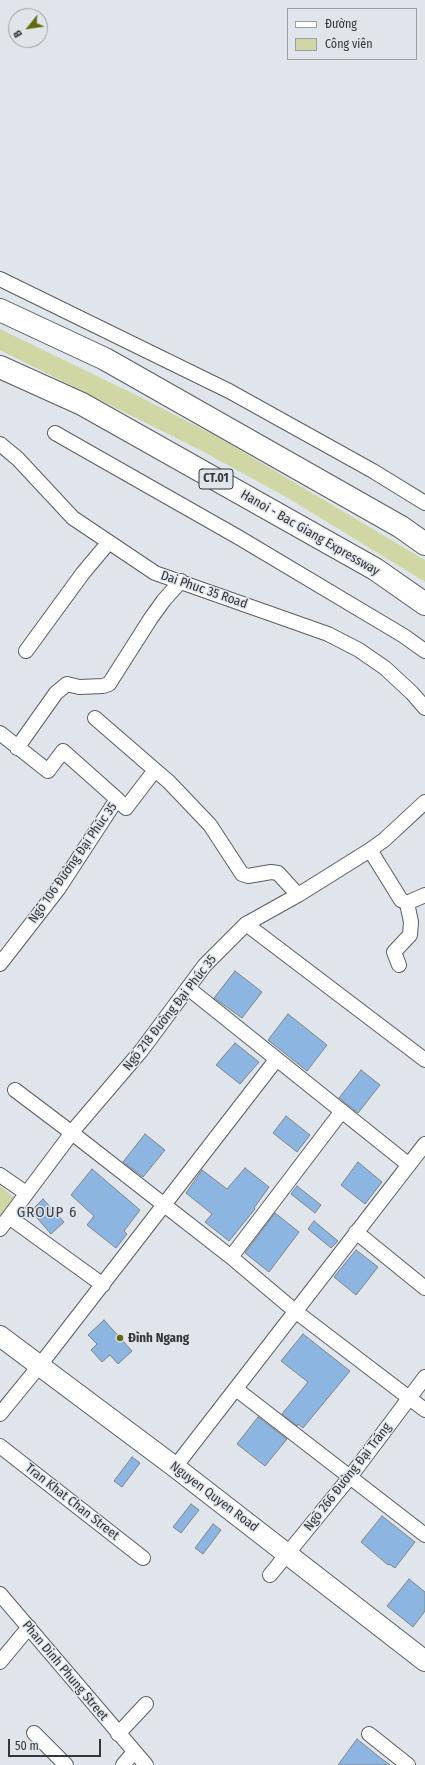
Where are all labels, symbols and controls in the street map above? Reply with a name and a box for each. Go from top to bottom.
north arrow [8,8,48,48]
legend [287,8,417,60]
text: Đường [325,17,357,31]
text: B [11,28,25,40]
text: Công viên [325,37,373,51]
road number: CT.01 [199,469,233,489]
street label: Hanoi - Bac Giang Expressway [238,487,382,579]
street label: Dai Phuc 35 Road [159,568,249,612]
street label: Ngõ 106 Đường Đại Phúc 35 [25,800,121,926]
street label: Ngõ 218 Đường Đại Phúc 35 [120,952,220,1074]
district label: GROUP 6 [17,1204,77,1222]
place label: Đình Ngang [128,1330,189,1346]
marker: Đình Ngang [115,1333,125,1343]
street label: Ngõ 266 Đường Đại Tráng [301,1420,395,1534]
street label: Nguyen Quyen Road [167,1459,261,1535]
street label: Tran Khat Chan Street [22,1460,122,1544]
street label: Phan Dinh Phung Street [19,1618,111,1724]
scale bar [10,1731,103,1757]
text: 50 m [15,1739,39,1753]

